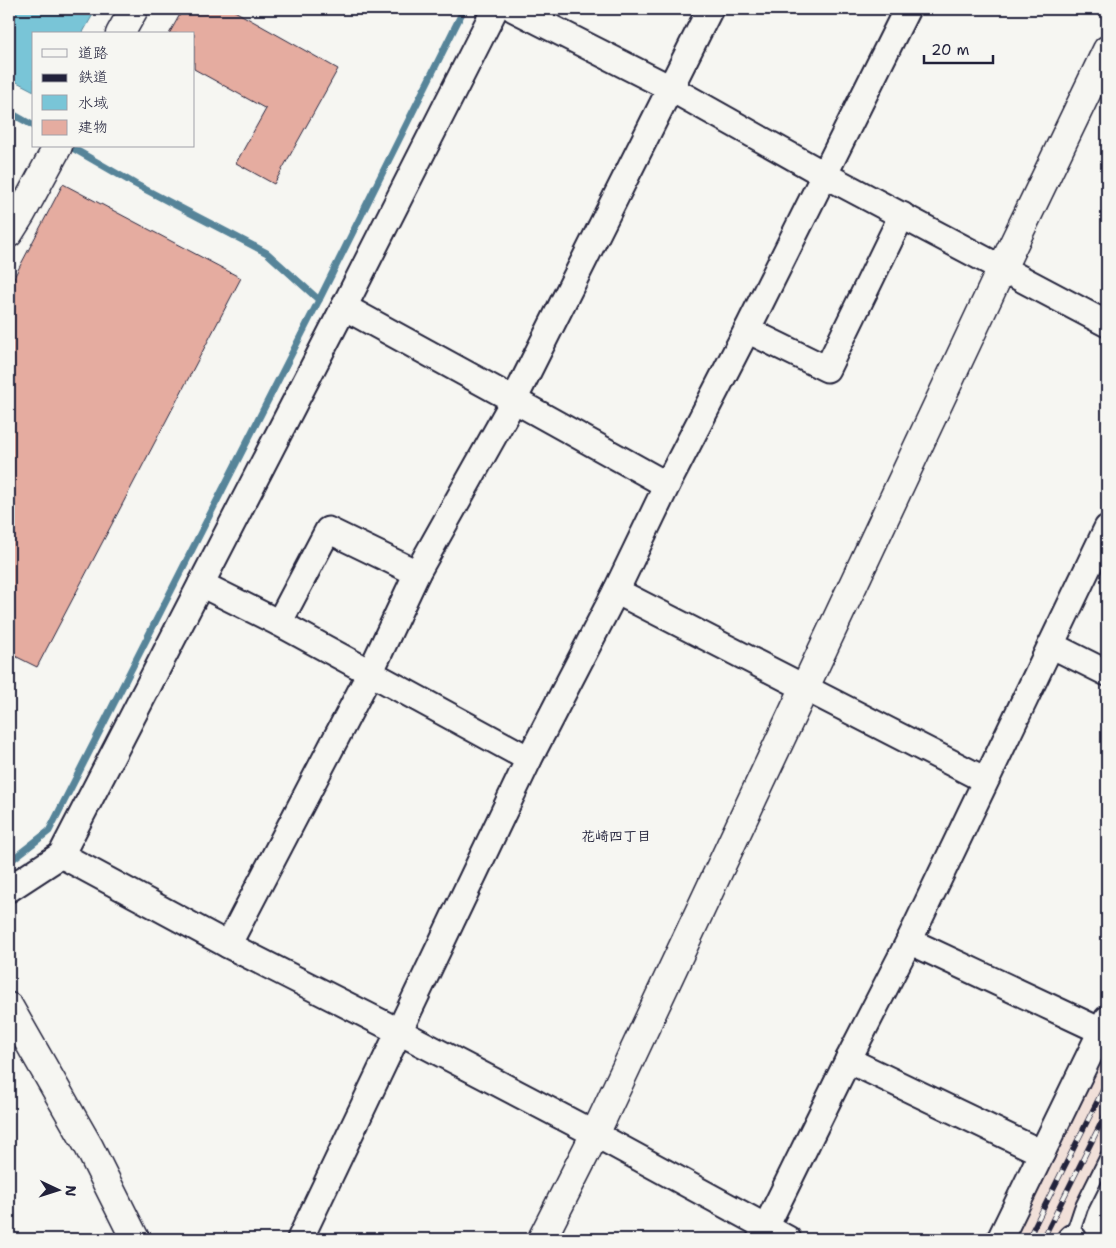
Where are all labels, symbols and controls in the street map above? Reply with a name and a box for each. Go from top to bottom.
legend [32,32,195,148]
scale bar [924,32,992,64]
text: 20 m [931,40,970,60]
text: 道路 [78,43,108,63]
text: 鉄道 [78,67,108,87]
text: 水域 [78,93,108,113]
text: 建物 [78,117,108,137]
district label: 花崎四丁目 [581,827,651,845]
north arrow [32,1166,82,1216]
text: N [62,1185,80,1197]

